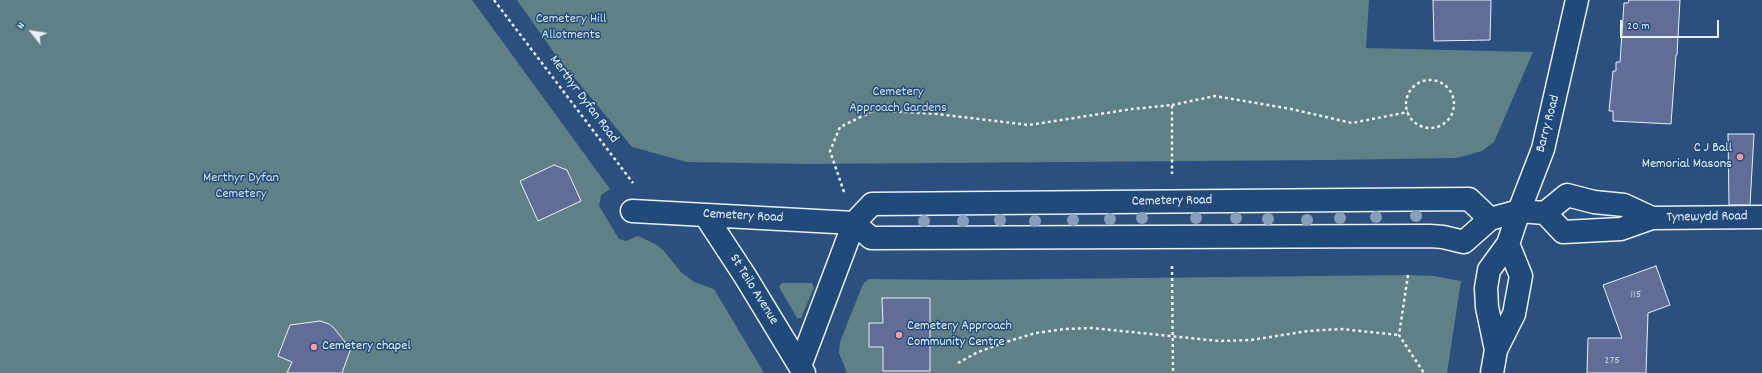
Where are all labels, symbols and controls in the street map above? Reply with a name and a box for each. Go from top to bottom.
north arrow [12,12,52,52]
park label: Cemetery Hill Allotments [536,12,606,44]
scale bar [1622,12,1721,38]
text: 20 m [1627,18,1650,35]
text: N [13,20,30,32]
street label: Merthyr Dyfan Road [545,53,621,147]
park label: Cemetery Approach Gardens [849,85,947,118]
street label: Barry Road [1533,94,1565,154]
place label: C J Ball Memorial Masons [1642,141,1732,174]
marker: C J Ball Memorial Masons [1735,152,1745,162]
park label: Merthyr Dyfan Cemetery [203,171,279,204]
street label: Cemetery Road [1132,193,1212,211]
street label: Cemetery Road [702,207,784,227]
street label: Tynewydd Road [1666,209,1748,227]
street label: St Teilo Avenue [725,252,781,328]
house number: 115 [1631,288,1641,302]
place label: Cemetery Approach Community Centre [907,319,1012,352]
marker: Cemetery Approach Community Centre [894,330,904,340]
place label: Cemetery chapel [322,339,411,355]
marker: Cemetery chapel [309,342,319,352]
house number: 275 [1604,354,1620,368]

